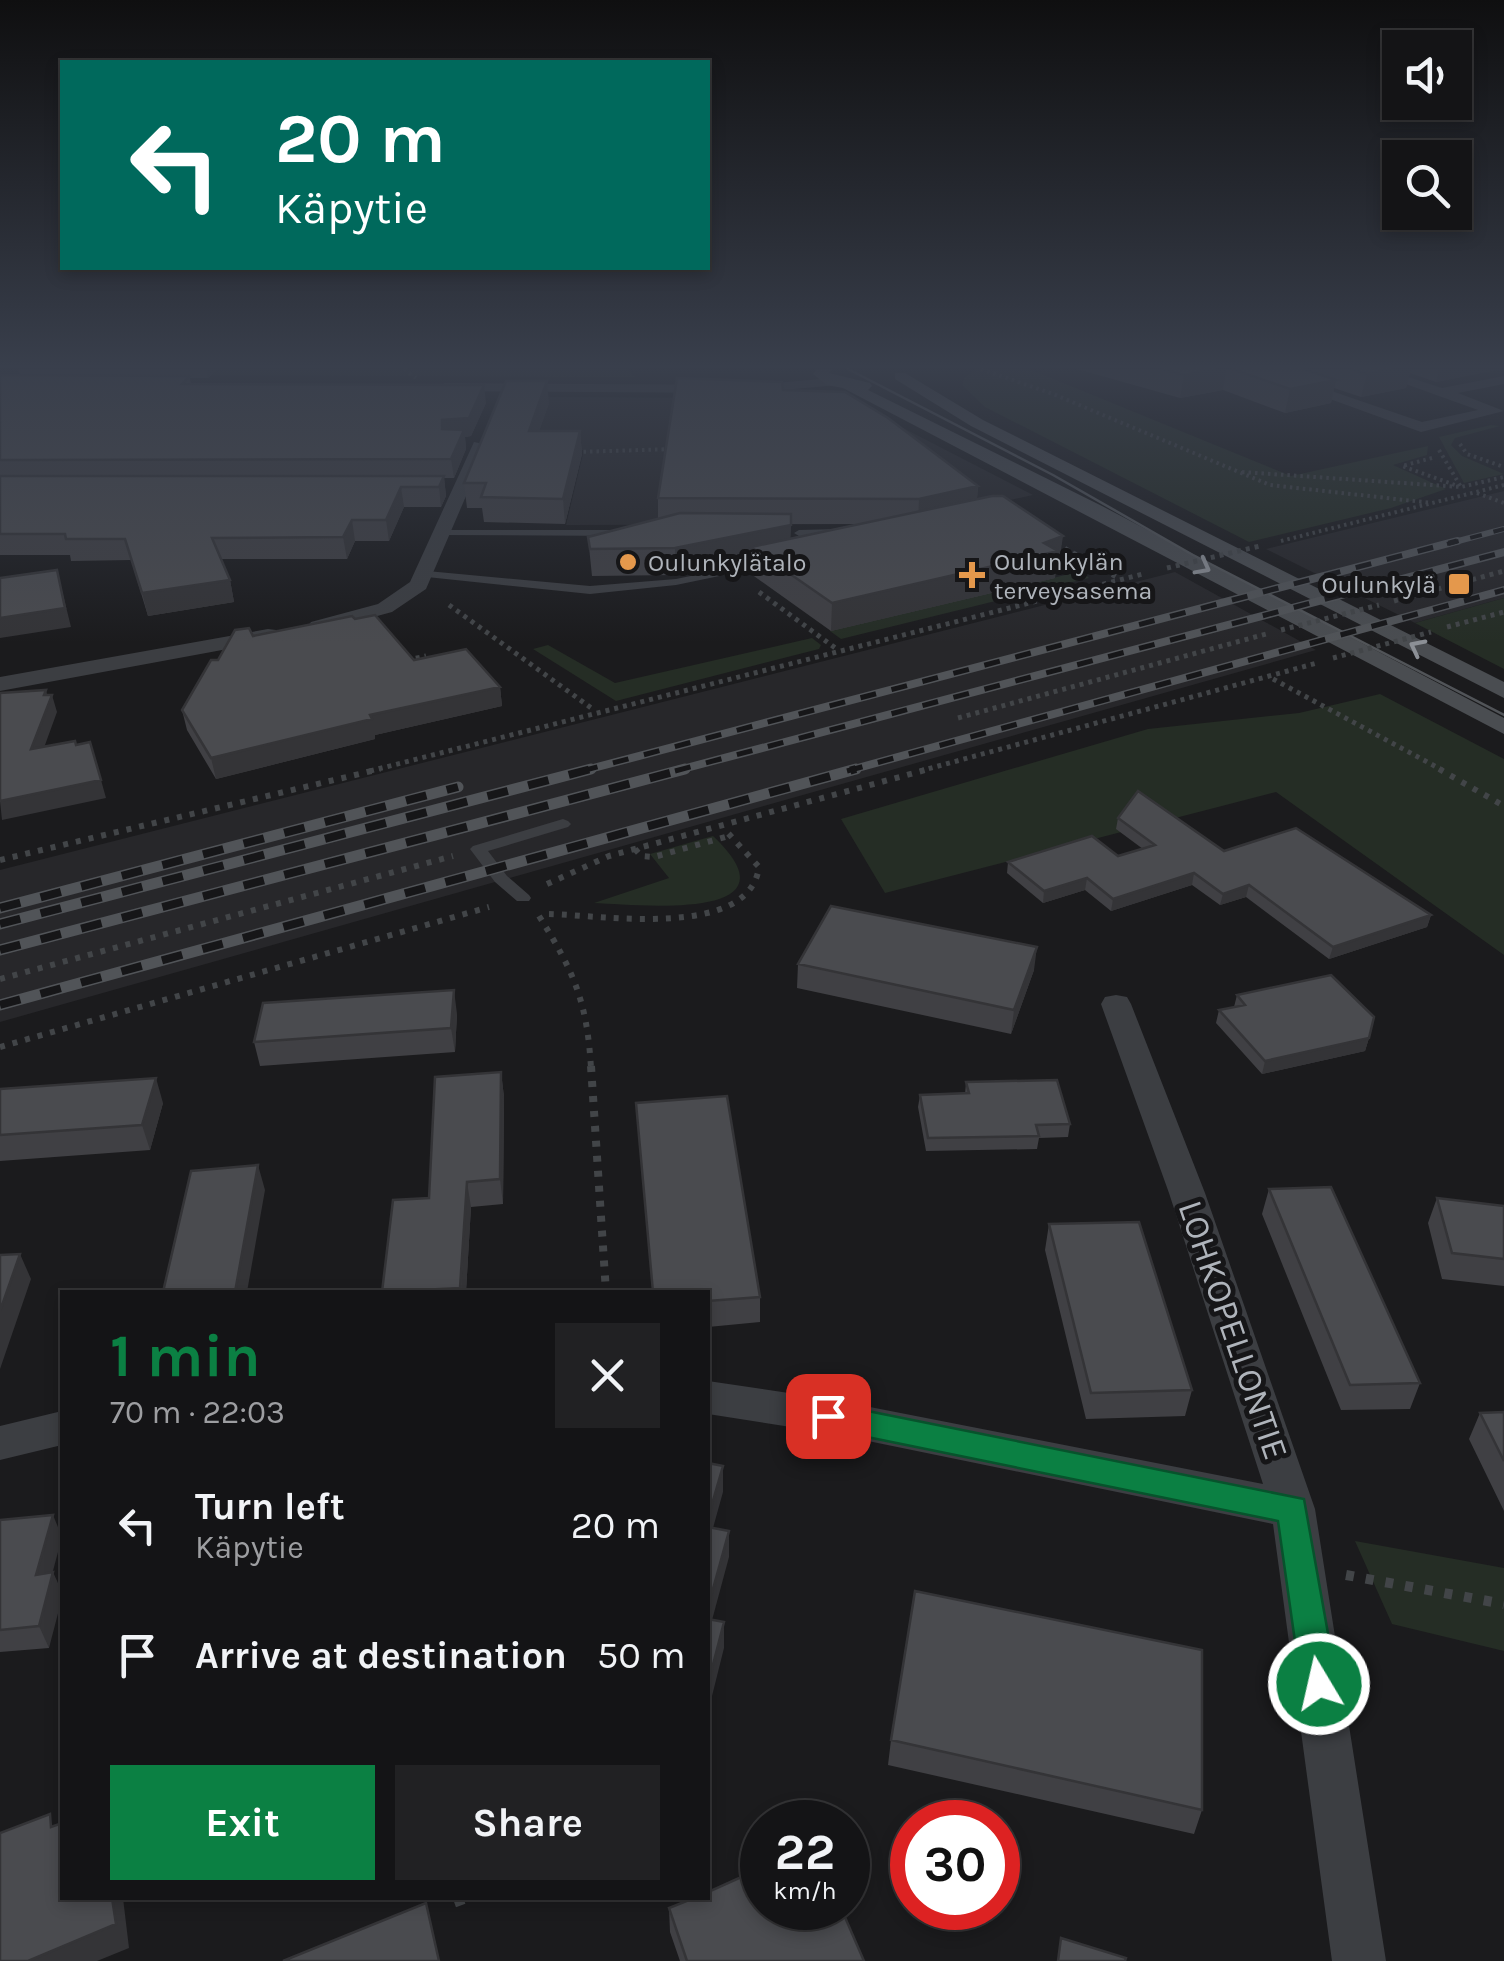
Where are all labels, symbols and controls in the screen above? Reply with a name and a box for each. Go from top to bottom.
map controls [1382,30,1472,230]
button: sound [1382,30,1472,120]
text: 20 m [275,98,446,180]
icon: left [110,100,240,230]
button: search [1382,140,1472,230]
text: Käpytie [275,182,428,234]
place label: Oulunkylän terveysasema [994,547,1152,605]
place label: Oulunkylätalo [648,548,806,577]
marker: Oulunkylätalo [617,551,639,573]
one-way arrow [1193,555,1211,574]
marker: Oulunkylän terveysasema [959,562,985,588]
place label: Oulunkylä [1321,570,1436,599]
marker: Oulunkylä [1446,571,1472,597]
one-way arrow [1410,640,1428,659]
street label: LOHKOPELLONTIE [1169,1195,1297,1465]
text: 1 min [110,1321,261,1391]
button: close [555,1323,660,1428]
pin [786,1374,871,1459]
icon: arrive [801,1389,856,1444]
text: 70 m · 22:03 [110,1394,285,1431]
text: Turn left [195,1484,345,1529]
icon: left [110,1498,165,1553]
text: 20 m [571,1503,660,1548]
text: Käpytie [195,1529,304,1566]
icon: arrive [110,1628,165,1683]
position arrow [1267,1632,1371,1736]
text: Arrive at destination [195,1633,567,1678]
text: 50 m [597,1633,685,1678]
button: Exit [110,1765,375,1880]
button: Share [395,1765,660,1880]
speed limit sign: 30 [890,1800,1020,1930]
text: 22 [775,1823,835,1882]
text: km/h [773,1876,837,1905]

